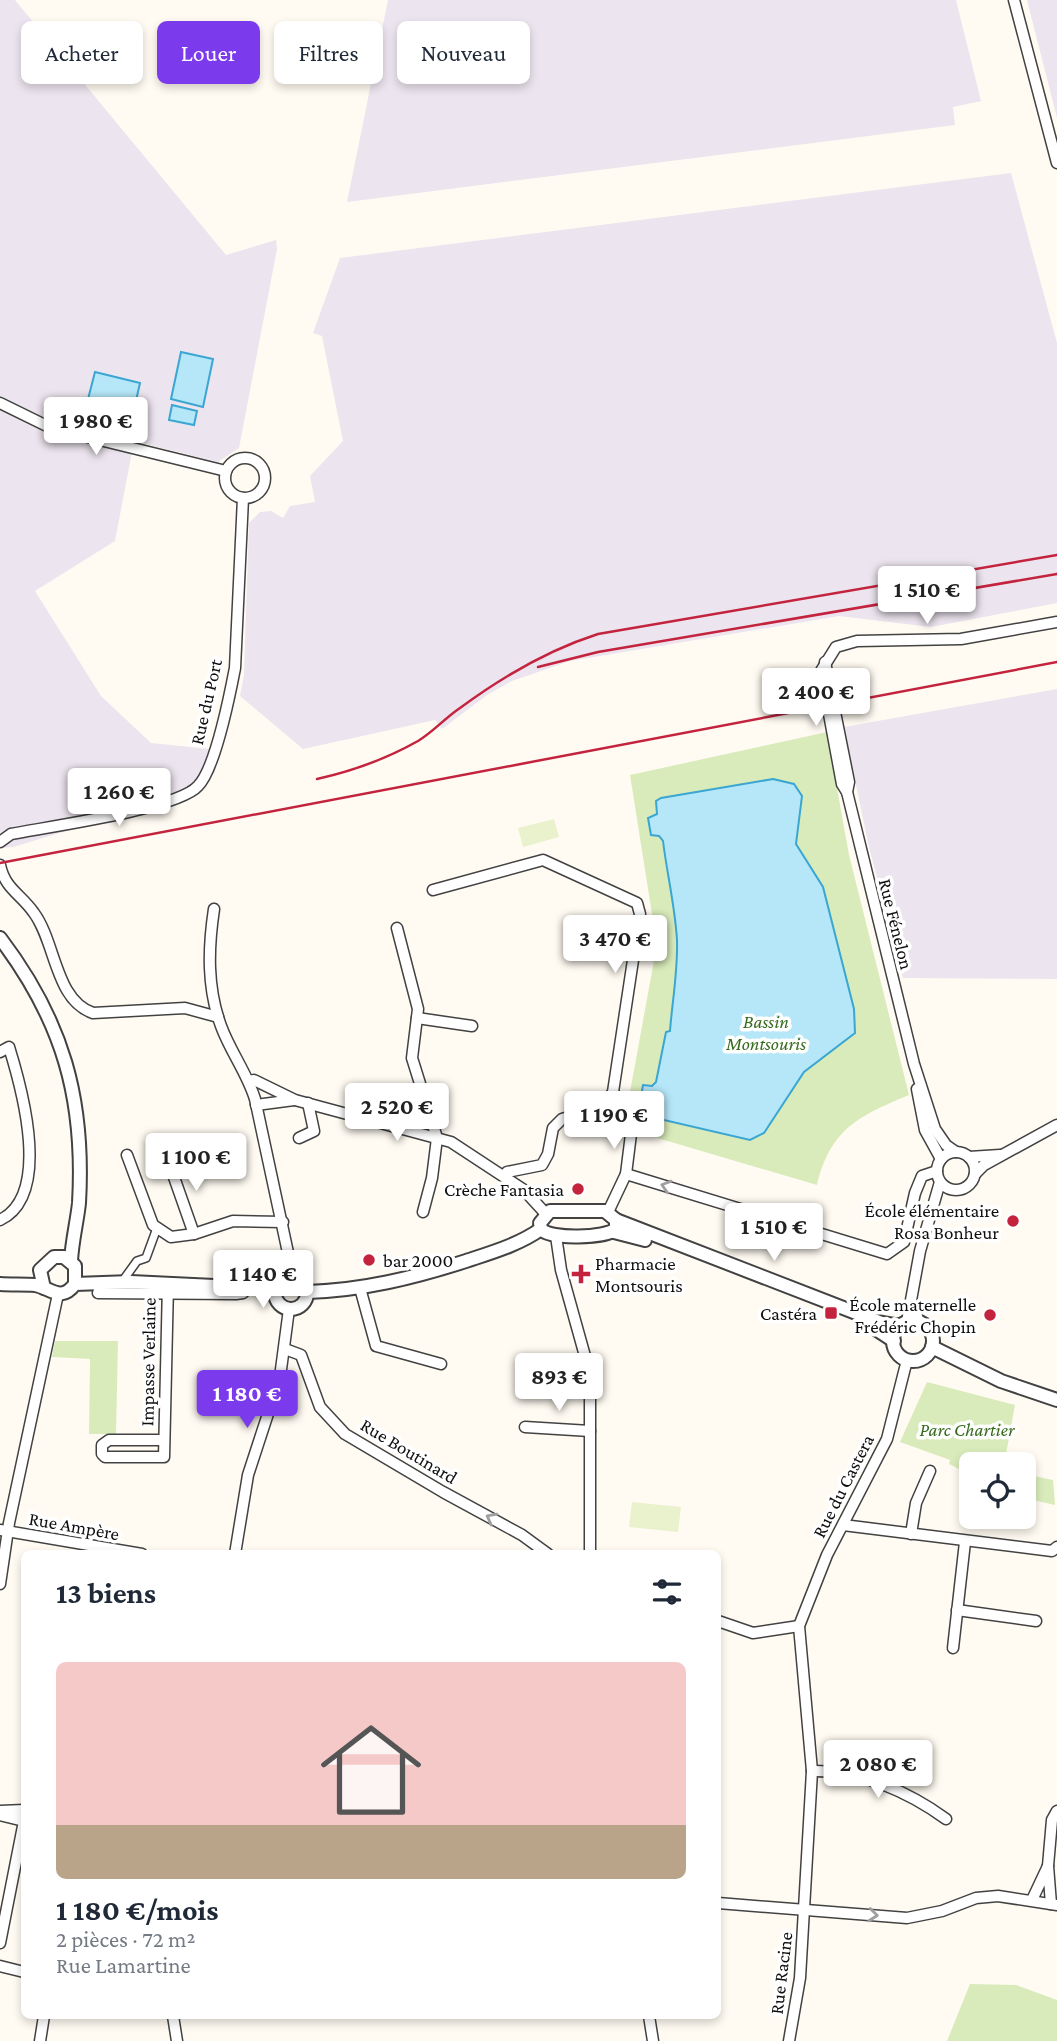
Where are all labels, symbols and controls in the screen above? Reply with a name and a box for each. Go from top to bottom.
chip: Acheter [21,21,143,84]
chip: Louer [157,21,260,84]
chip: Filtres [274,21,383,84]
chip: Nouveau [397,21,530,84]
pin: 1 980 € [31,398,161,457]
text: 1 980 € [60,407,132,433]
pin: 1 510 € [862,566,992,626]
text: 1 510 € [894,576,960,602]
street label: Rue du Port [186,656,226,747]
pin: 2 400 € [751,668,881,728]
text: 2 400 € [778,678,854,704]
pin: 1 260 € [54,768,184,828]
text: 1 260 € [84,778,154,804]
street label: Rue Fénelon [875,876,917,972]
pin: 3 470 € [550,916,680,975]
text: 3 470 € [579,925,651,951]
park label: Bassin Montsouris [725,1011,806,1054]
pin: 2 520 € [332,1084,462,1143]
pin: 1 190 € [549,1092,679,1151]
text: 2 520 € [361,1093,433,1119]
text: 1 190 € [580,1101,648,1127]
pin: 1 100 € [131,1134,261,1193]
text: 1 100 € [161,1143,231,1169]
place label: Crèche Fantasia [444,1179,564,1200]
one-way arrow [661,1180,673,1194]
marker: Crèche Fantasia [570,1181,586,1197]
place label: École élémentaire Rosa Bonheur [864,1200,999,1243]
pin: 1 510 € [709,1204,839,1263]
text: 1 510 € [741,1213,807,1239]
marker: École élémentaire Rosa Bonheur [1005,1213,1021,1229]
pin: 1 140 € [198,1250,328,1310]
place label: bar 2000 [383,1250,453,1271]
marker: bar 2000 [361,1252,377,1268]
place label: Pharmacie Montsouris [595,1253,683,1296]
text: 1 140 € [229,1260,297,1286]
marker: Pharmacie Montsouris [573,1266,589,1282]
place label: École maternelle Frédéric Chopin [849,1294,976,1337]
street label: Impasse Verlaine [136,1297,160,1427]
place label: Castéra [760,1303,817,1324]
marker: Castéra [823,1305,839,1321]
marker: École maternelle Frédéric Chopin [982,1307,998,1323]
pin: 893 € [510,1354,608,1413]
text: 893 € [531,1363,587,1389]
pin: 1 180 € [182,1370,312,1430]
text: 1 180 € [213,1380,281,1406]
street label: Rue Boutinard [357,1414,461,1488]
park label: Parc Chartier [919,1419,1016,1440]
street label: Rue du Castera [808,1431,878,1541]
map controls [959,1452,1036,1529]
button: locate [959,1452,1036,1529]
street label: Rue Ampère [27,1508,121,1544]
one-way arrow [485,1513,498,1526]
icon: filters [648,1573,686,1611]
text: 13 biens [56,1576,156,1609]
icon: home [308,1707,434,1833]
pin: 2 080 € [813,1741,943,1800]
text: 2 080 € [840,1750,917,1776]
text: 1 180 €/mois [56,1893,218,1926]
one-way arrow [867,1907,879,1922]
text: 2 pièces · 72 m² [56,1926,196,1952]
street label: Rue Racine [766,1931,796,2015]
text: Rue Lamartine [56,1952,191,1978]

